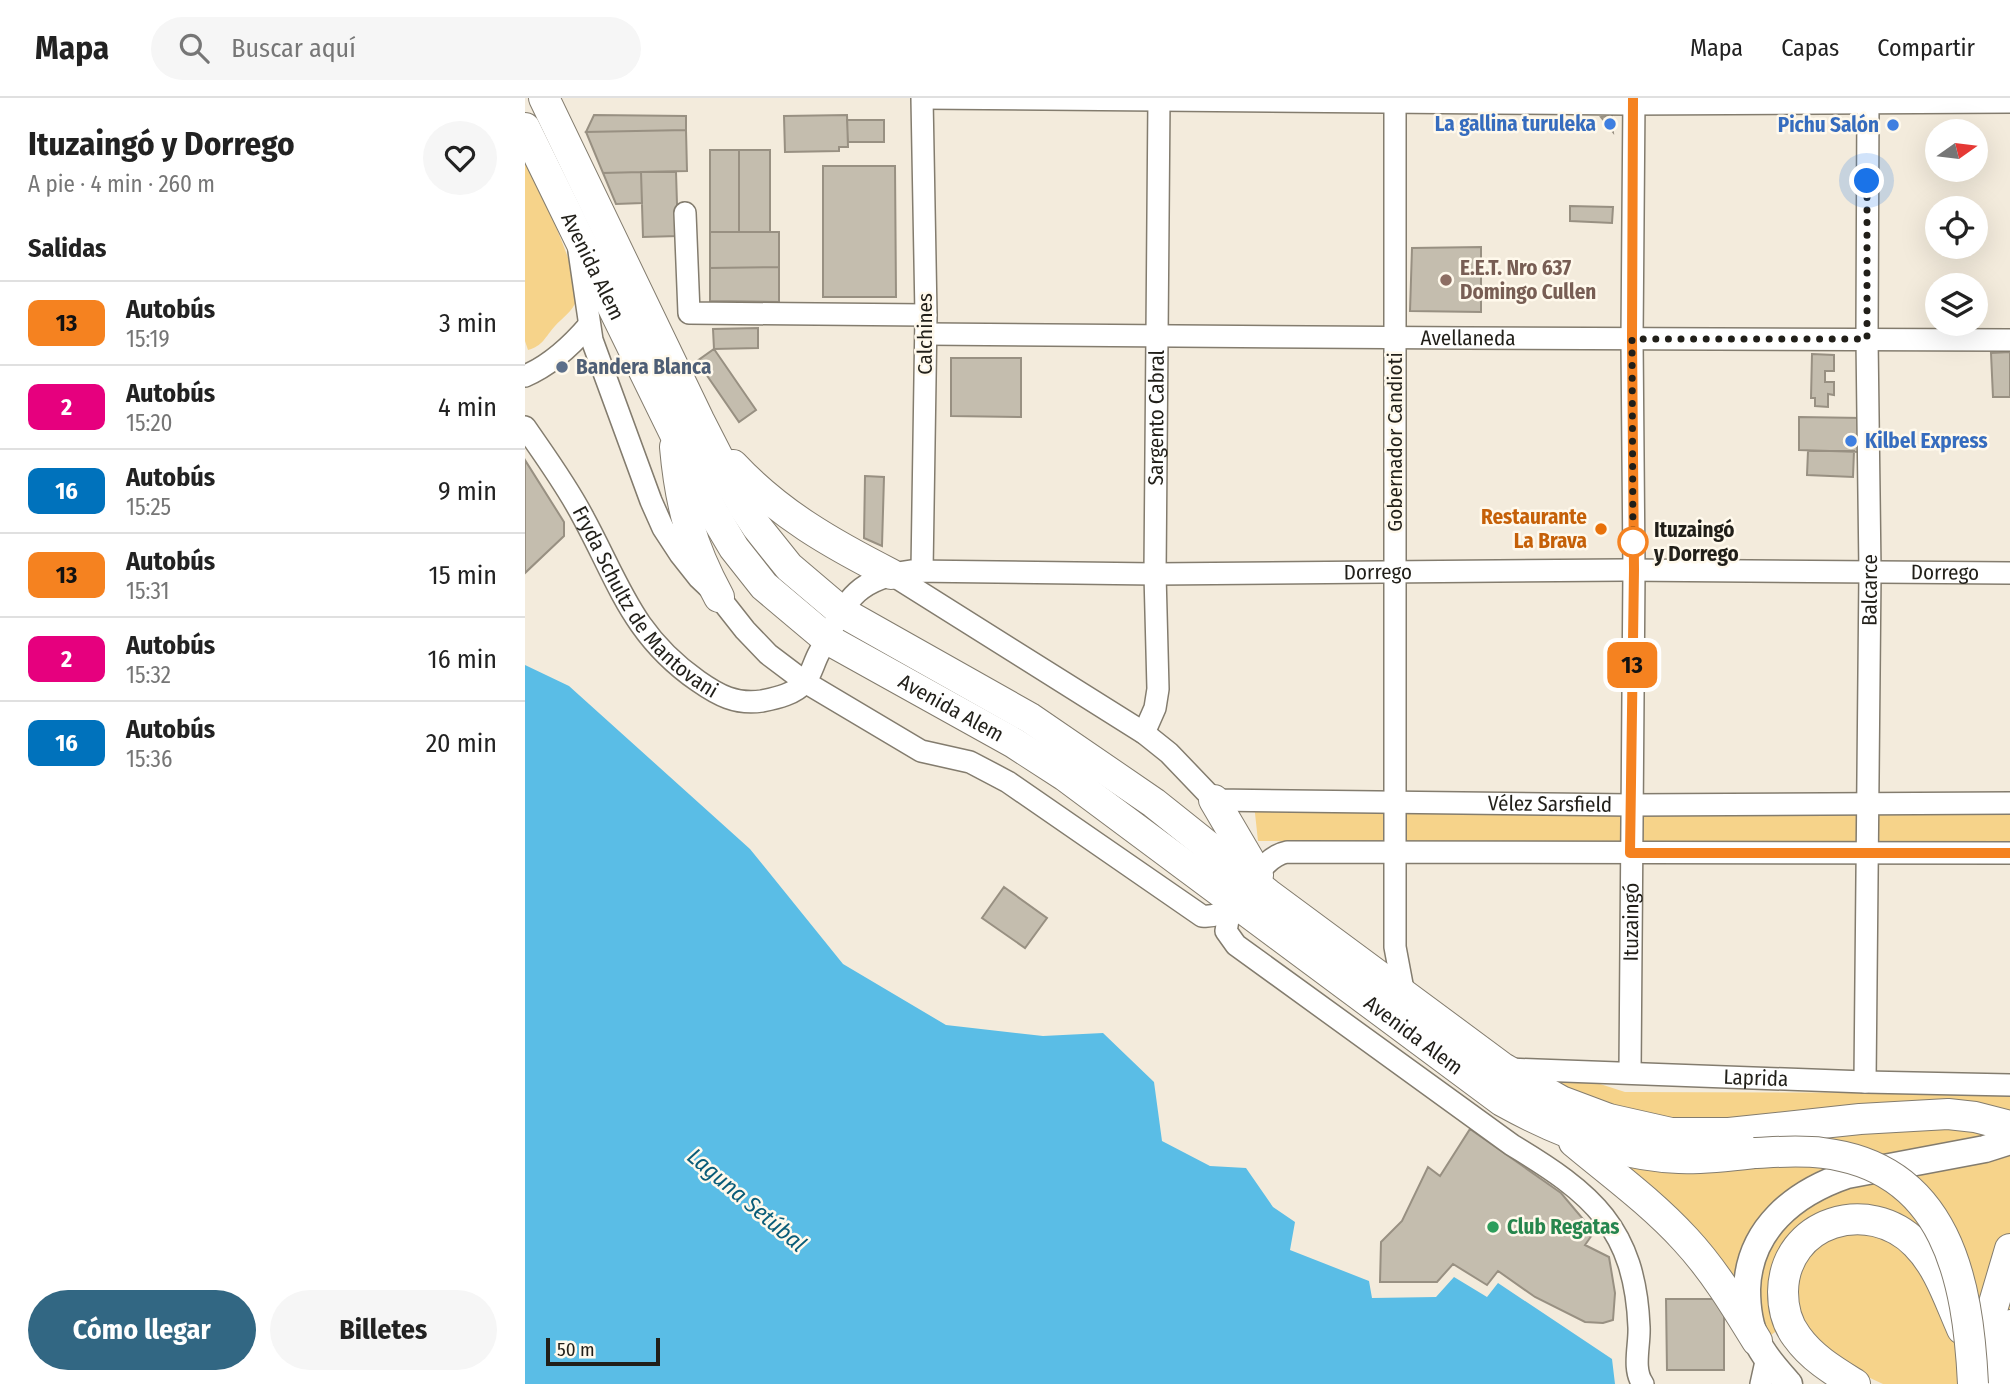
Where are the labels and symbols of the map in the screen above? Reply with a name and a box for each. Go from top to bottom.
place label: La gallina turuleka [1435,111,1596,137]
place label: Pichu Salón [1778,112,1879,138]
marker: La gallina turuleka [1602,116,1618,132]
marker: Pichu Salón [1885,117,1901,133]
north arrow [1925,119,1988,182]
your location [1849,163,1884,198]
street label: Avenida Alem [555,208,630,324]
place label: E.E.T. Nro 637 Domingo Cullen [1460,255,1596,305]
marker: E.E.T. Nro 637 Domingo Cullen [1438,272,1454,288]
street label: Calchines [912,293,938,375]
street label: Avellaneda [1420,325,1516,351]
street label: Sargento Cabral [1143,349,1170,485]
street label: Gobernador Candioti [1382,352,1408,532]
place label: Bandera Blanca [576,354,711,380]
marker: Bandera Blanca [554,359,570,375]
place label: Kilbel Express [1865,428,1988,454]
marker: Kilbel Express [1843,433,1859,449]
street label: Fryda Schultz de Mantovani [567,502,722,704]
place label: Restaurante La Brava [1481,504,1587,554]
place label: Ituzaingó y Dorrego [1653,517,1739,567]
marker: Restaurante La Brava [1593,521,1609,537]
marker: Ituzaingó y Dorrego [1618,527,1648,557]
street label: Balcarce [1856,554,1883,626]
street label: Dorrego [1344,559,1412,585]
street label: Dorrego [1911,559,1979,586]
line badge: 13 [1601,642,1663,688]
street label: Avenida Alem [894,668,1008,748]
street label: Vélez Sarsfield [1488,790,1612,818]
street label: Ituzaingó [1618,883,1645,961]
street label: Avenida Alem [1359,990,1468,1080]
street label: Laprida [1723,1064,1789,1092]
water label: Laguna Setúbal [682,1142,812,1258]
place label: Club Regatas [1507,1214,1619,1240]
marker: Club Regatas [1485,1219,1501,1235]
scale bar [546,1335,660,1367]

